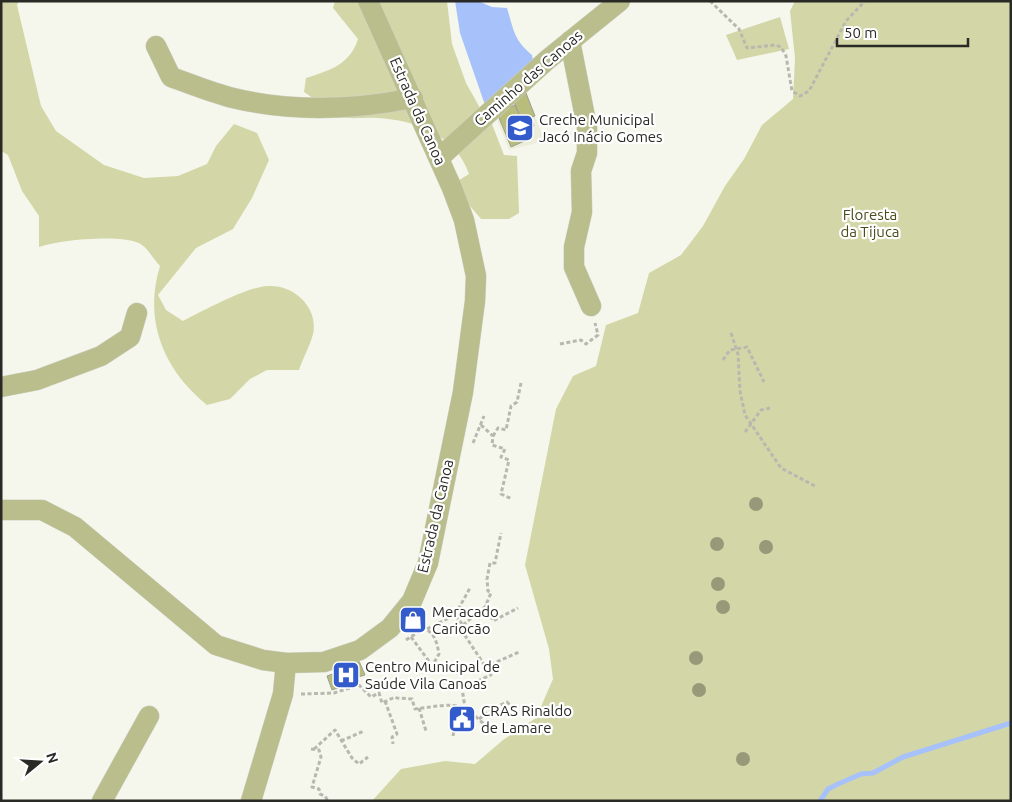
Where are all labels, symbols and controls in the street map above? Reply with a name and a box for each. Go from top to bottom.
scale bar [837,15,968,47]
text: 50 m [844,24,877,41]
street label: Caminho das Canoas [470,26,586,130]
street label: Estrada da Canoa [387,55,449,167]
place label: Creche Municipal Jacó Inácio Gomes [539,111,663,145]
school or university icon: Creche Municipal Jacó Inácio Gomes [505,113,535,143]
park label: Floresta da Tijuca [840,206,900,240]
street label: Estrada da Canoa [414,458,456,574]
place label: Meracado Cariocão [432,603,499,637]
shop icon: Meracado Cariocão [398,605,428,635]
place label: Centro Municipal de Saúde Vila Canoas [365,658,500,692]
hospital icon: Centro Municipal de Saúde Vila Canoas [331,660,361,690]
place label: CRAS Rinaldo de Lamare [481,702,572,736]
public building icon: CRAS Rinaldo de Lamare [447,704,477,734]
north arrow [15,737,65,787]
text: N [43,751,62,765]

